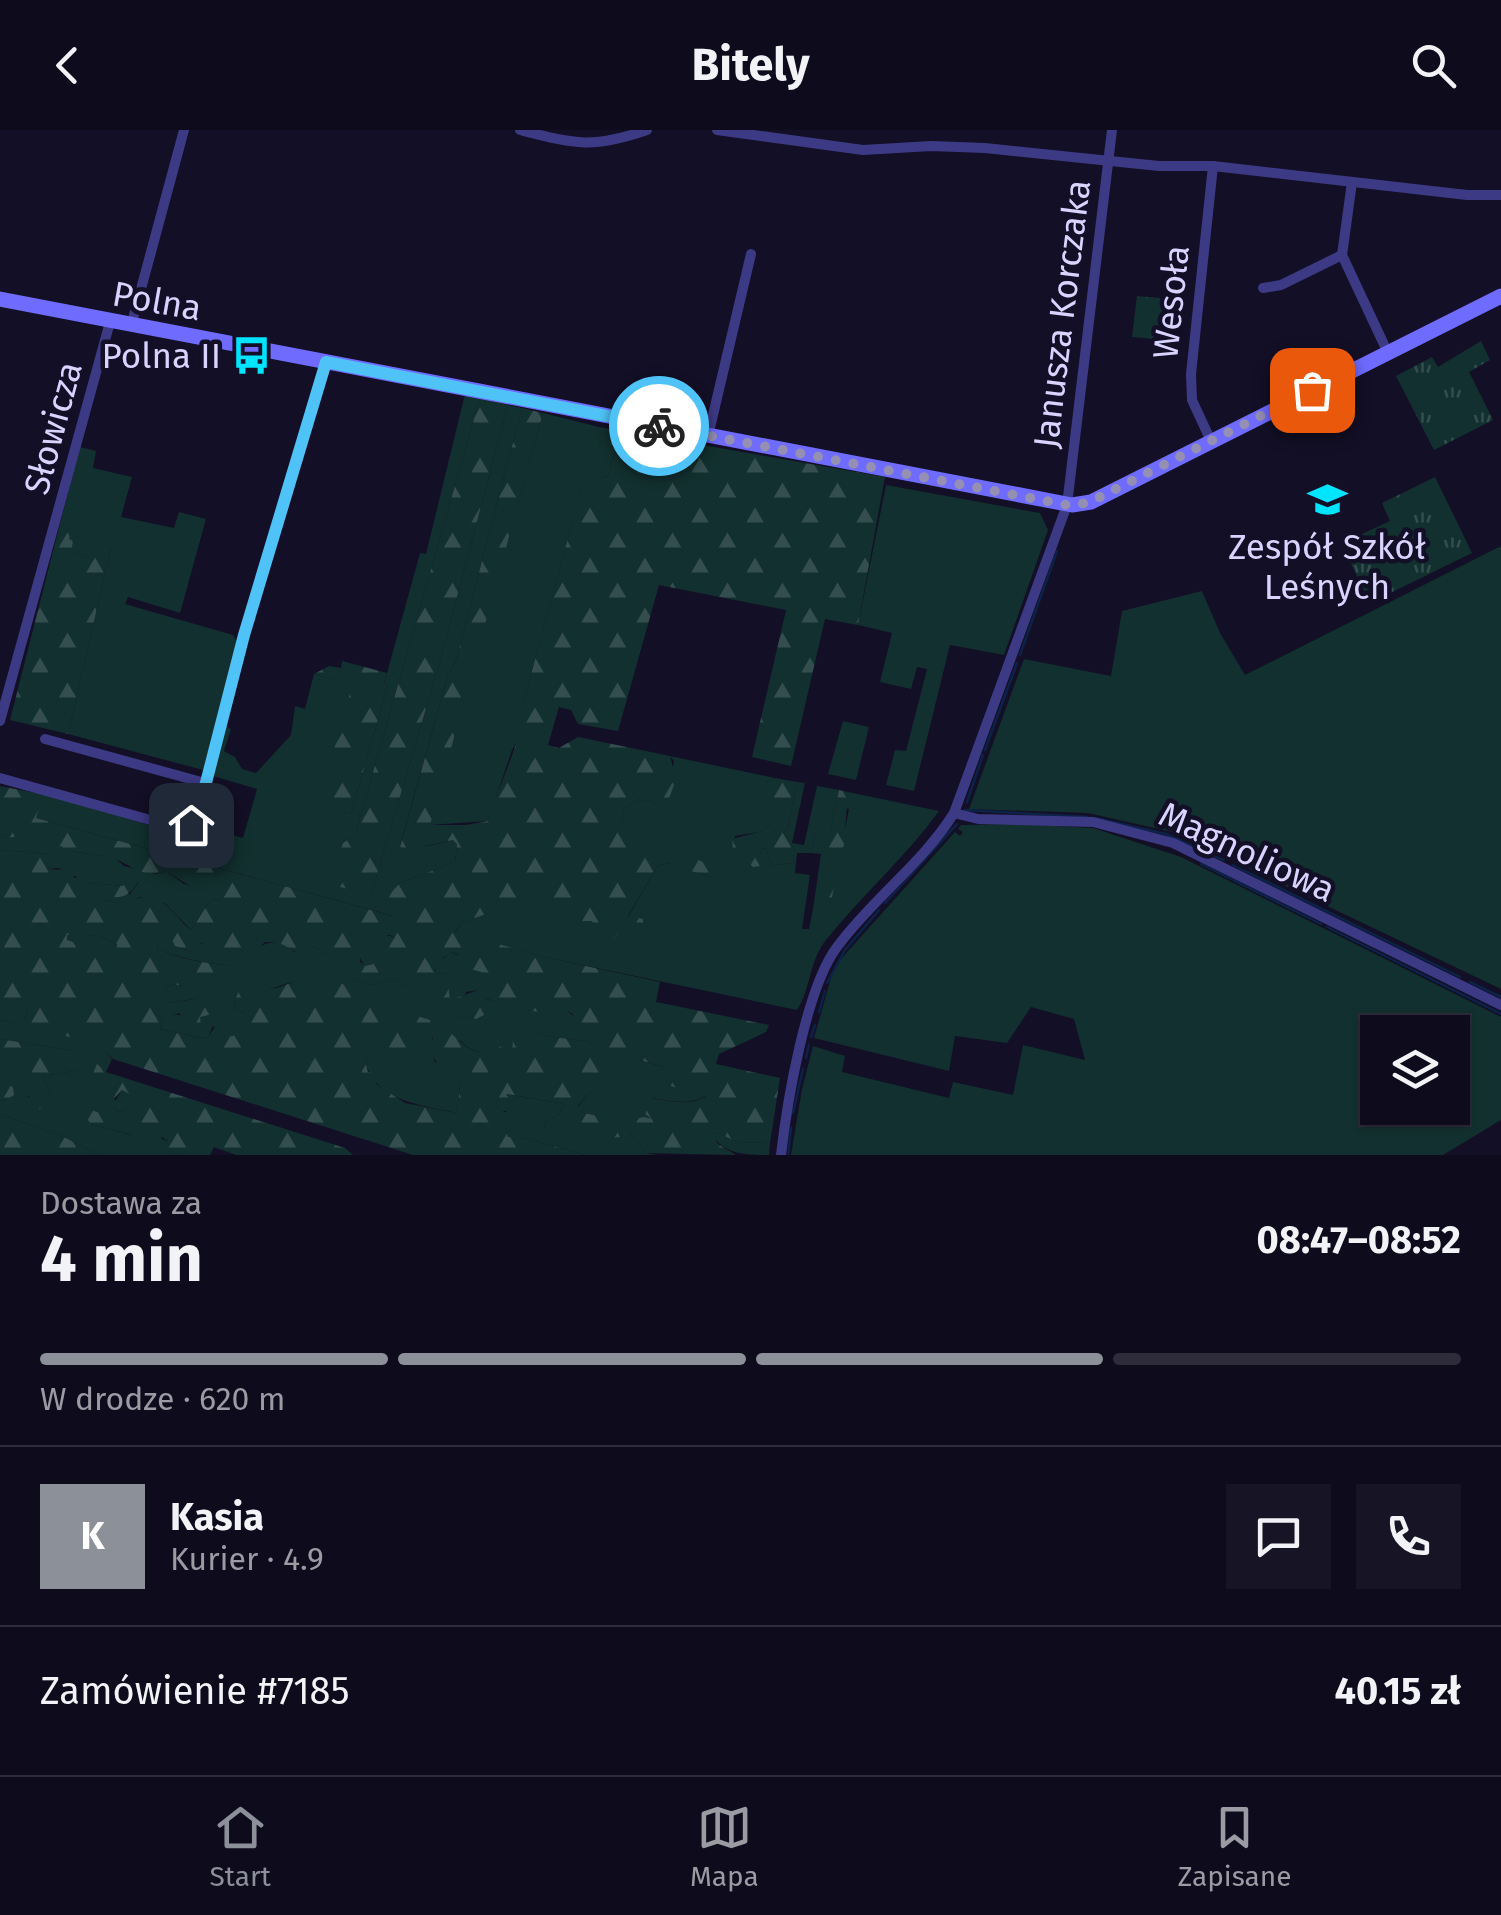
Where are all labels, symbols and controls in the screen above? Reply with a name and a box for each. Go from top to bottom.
icon: back [40,38,95,93]
text: Bitely [691,38,810,92]
icon: search [1406,38,1461,93]
street label: Janusza Korczaka [1025,177,1099,451]
street label: Wesoła [1144,243,1198,361]
street label: Polna [109,273,205,329]
place label: Polna II [102,335,221,377]
bus stop icon: Polna II [230,335,272,377]
pin [1270,348,1355,433]
street label: Słowicza [15,357,91,499]
icon: bag [1285,363,1340,418]
courier [609,376,709,476]
icon: bike [632,399,687,454]
school or university icon: Zespół Szkół Leśnych [1306,479,1348,521]
place label: Zespół Szkół Leśnych [1228,526,1426,608]
pin [149,783,234,868]
street label: Magnoliowa [1152,793,1342,911]
icon: home [164,798,219,853]
map controls [1360,1015,1470,1125]
button: layers [1360,1015,1470,1125]
text: Dostawa za [40,1184,202,1222]
text: 08:47–08:52 [1257,1217,1461,1263]
text: 4 min [40,1220,203,1298]
text: W drodze · 620 m [40,1380,285,1418]
button: chat [1226,1484,1331,1589]
button: phone [1356,1484,1461,1589]
text: Kasia [170,1494,264,1540]
text: K [80,1513,105,1559]
text: Kurier · 4.9 [170,1540,324,1578]
text: Zamówienie #7185 [40,1668,350,1714]
text: 40.15 zł [1334,1668,1461,1714]
tab: Start [210,1800,271,1893]
tab: Mapa [690,1800,759,1893]
tab: Zapisane [1178,1800,1291,1893]

